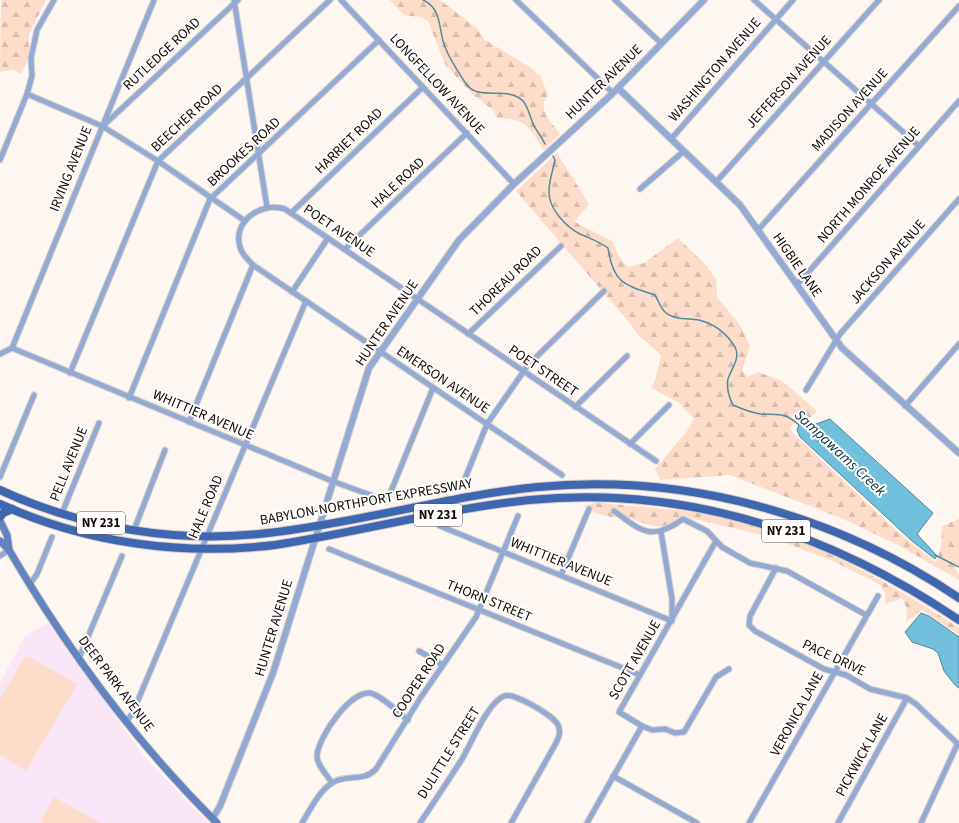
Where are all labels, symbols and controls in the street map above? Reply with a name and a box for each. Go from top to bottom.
street label: RUTLEDGE ROAD [119,13,205,95]
street label: WASHINGTON AVENUE [664,14,766,126]
street label: LONGFELLOW AVENUE [385,29,489,139]
street label: JEFFERSON AVENUE [742,31,836,133]
street label: HUNTER AVENUE [561,40,647,124]
street label: MADISON AVENUE [807,64,893,156]
street label: BEECHER ROAD [147,79,227,157]
street label: HARRIET ROAD [311,103,387,179]
street label: BROOKES ROAD [203,113,285,191]
street label: NORTH MONROE AVENUE [813,122,925,248]
street label: IRVING AVENUE [45,123,97,215]
street label: HALE ROAD [367,153,429,213]
street label: POET AVENUE [299,200,379,262]
street label: JACKSON AVENUE [846,215,930,309]
street label: HIGBIE LANE [767,229,827,301]
street label: THOREAU ROAD [465,241,547,321]
street label: HUNTER AVENUE [351,276,423,370]
street label: POET STREET [504,340,582,402]
street label: EMERSON AVENUE [392,341,494,419]
street label: WHITTIER AVENUE [149,385,257,445]
water label: Sampawams Creek [790,405,891,502]
street label: PELL AVENUE [45,424,93,504]
street label: HALE ROAD [184,472,228,542]
street label: BABYLON-NORTHPORT EXPRESSWAY [258,473,474,531]
road number: NY 231 [414,504,462,526]
road number: NY 231 [77,512,125,534]
road number: NY 231 [762,520,810,542]
street label: WHITTIER AVENUE [507,532,615,592]
street label: THORN STREET [443,575,535,627]
street label: HUNTER AVENUE [250,577,298,679]
street label: SCOTT AVENUE [604,616,666,704]
street label: DEER PARK AVENUE [73,632,159,736]
street label: PACE DRIVE [799,635,869,681]
street label: COOPER ROAD [387,640,451,722]
street label: VERONICA LANE [765,668,829,760]
street label: DULITTLE STREET [413,703,486,803]
street label: PICKWICK LANE [831,710,893,800]

